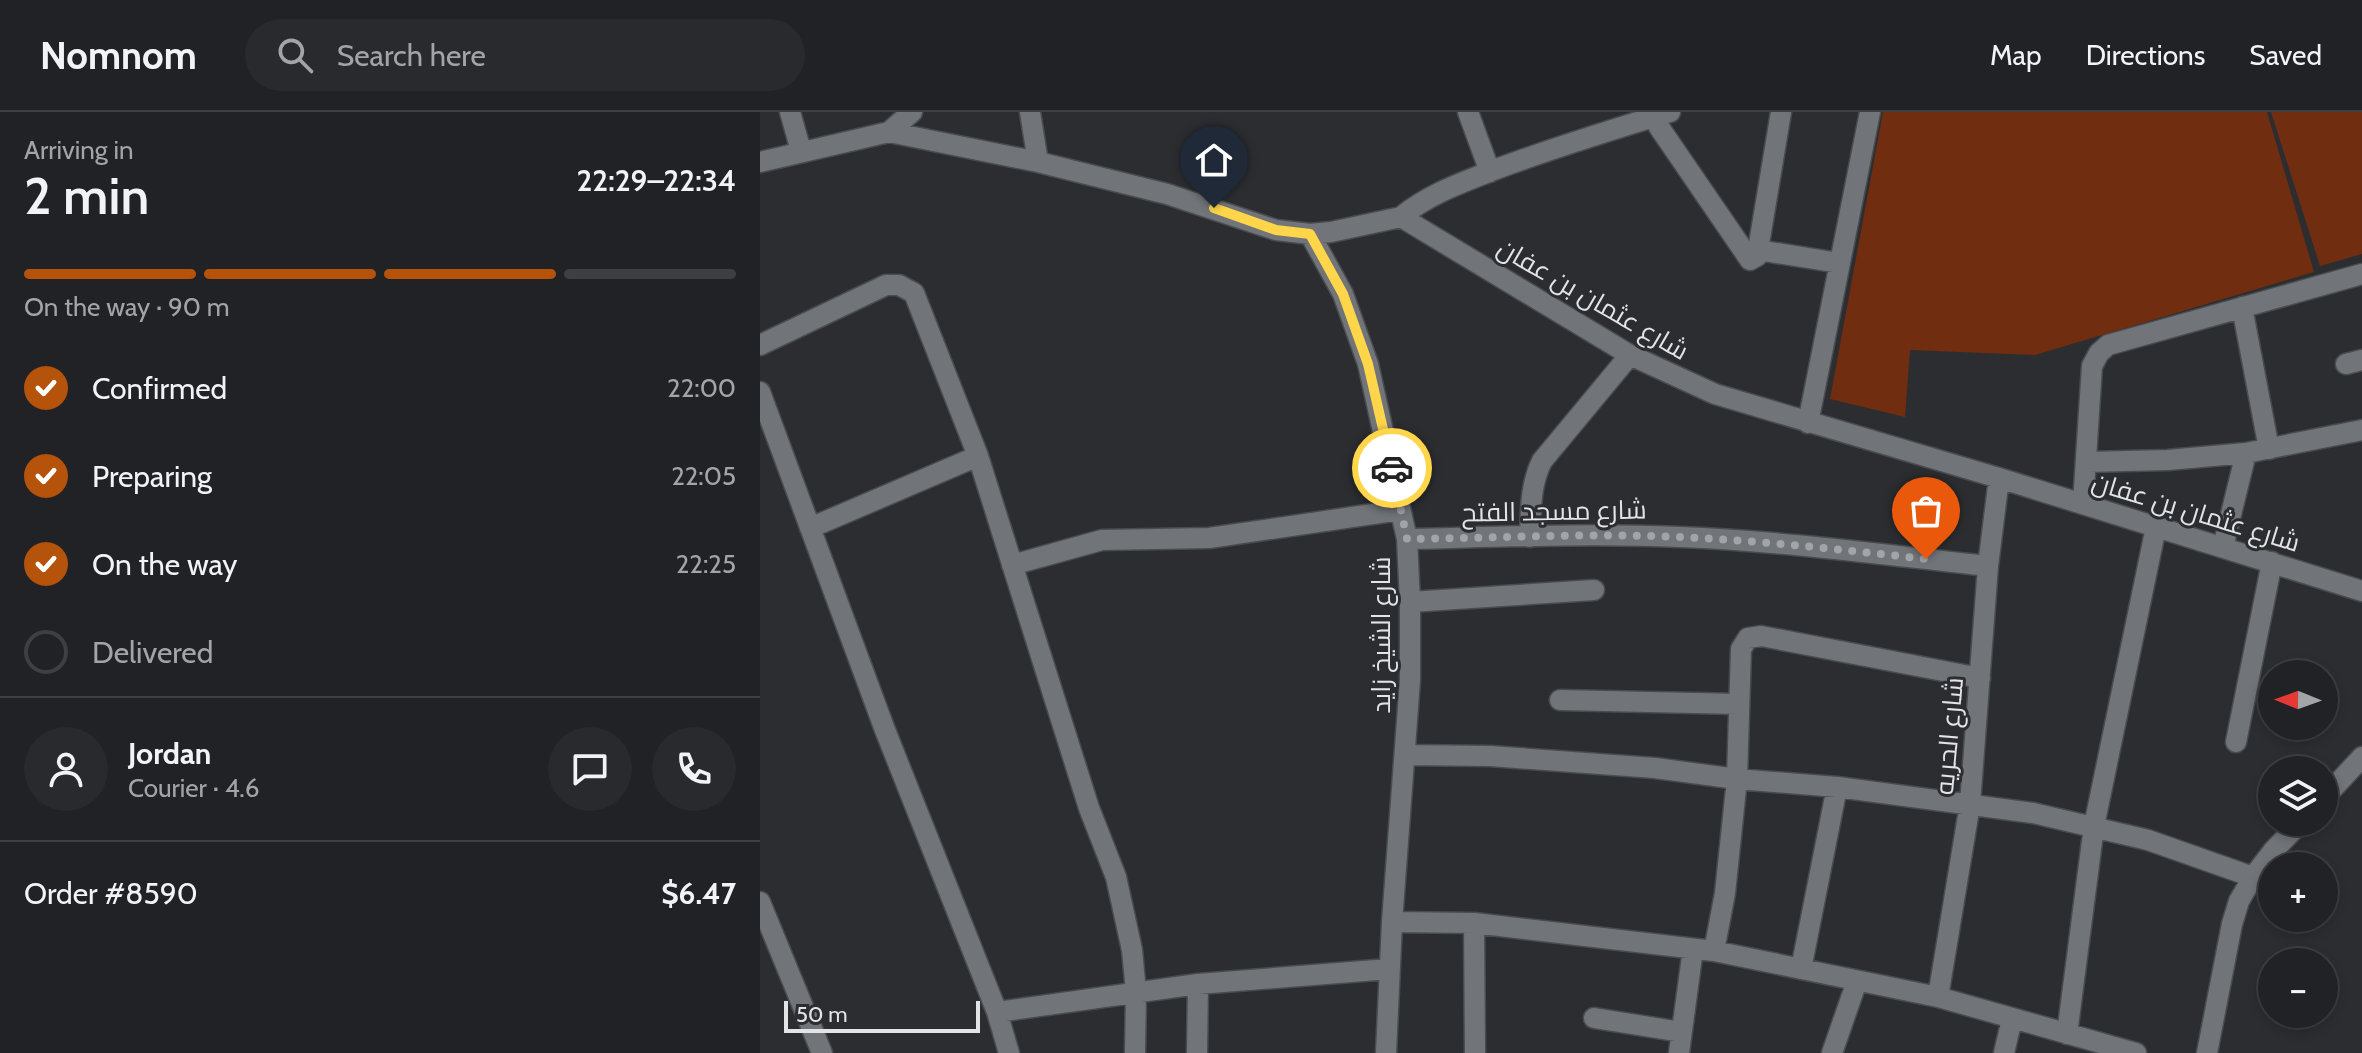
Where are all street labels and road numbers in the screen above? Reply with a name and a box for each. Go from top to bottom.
street label: شارع عثمان بن عفان [1491,231,1694,368]
street label: شارع عثمان بن عفان [2088,465,2304,560]
street label: شارع مسجد الفتح [1461,493,1647,530]
street label: شارع الشيخ زايد [1365,556,1398,714]
street label: شارع الحريه [1928,676,1971,796]

